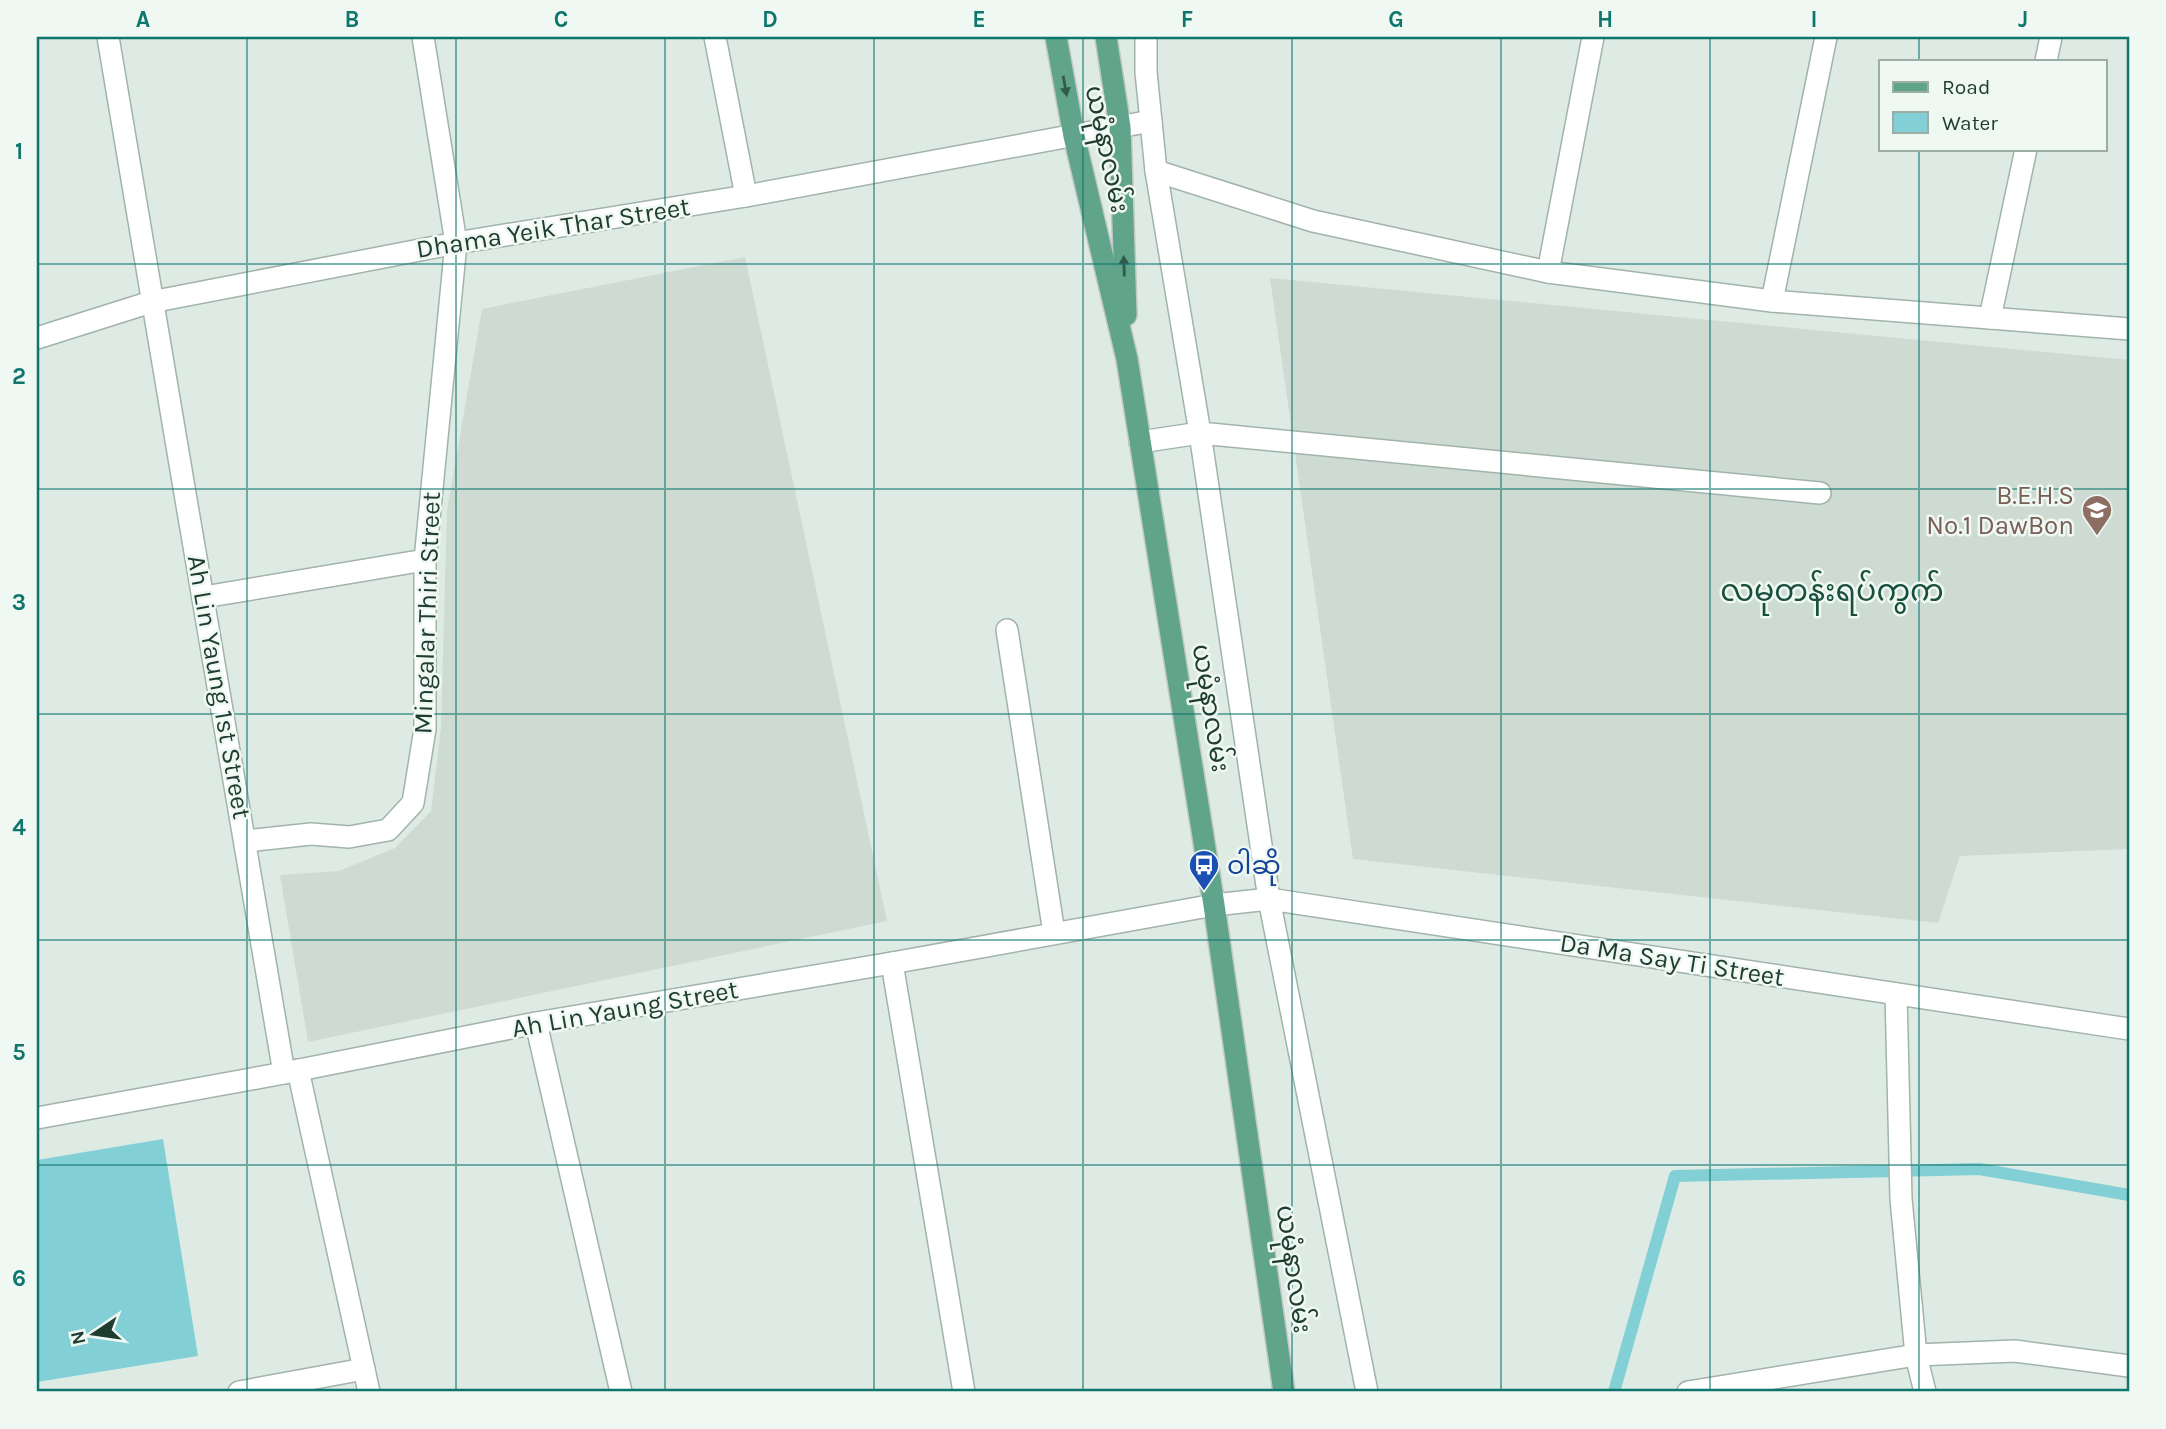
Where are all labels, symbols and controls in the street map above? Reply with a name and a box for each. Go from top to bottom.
text: A [136,6,150,33]
text: B [345,6,359,33]
text: C [554,6,568,33]
text: D [762,6,778,33]
text: E [972,6,986,33]
text: F [1181,6,1193,33]
text: G [1388,6,1404,33]
text: H [1597,6,1613,33]
text: I [1810,6,1818,33]
text: J [2018,6,2028,33]
legend [1879,60,2106,150]
one-way arrow [1060,75,1071,97]
text: Road [1942,75,1990,99]
street label: ယမုံနာလမ်း [1074,82,1138,217]
text: Water [1942,111,1998,135]
text: 1 [15,138,23,165]
street label: Dhama Yeik Thar Street [414,191,692,265]
one-way arrow [1119,255,1130,277]
text: 2 [12,363,26,390]
place label: B.E.H.S No.1 DawBon [1926,480,2074,541]
street label: Mingalar Thiri Street [407,491,447,735]
school or university icon: B.E.H.S No.1 DawBon [2080,493,2114,537]
street label: Ah Lin Yaung 1st Street [181,553,258,822]
district label: လမုတန်းရပ်ကွက် [1720,569,1944,616]
text: 3 [12,589,26,616]
street label: ယမုံနာလမ်း [1181,641,1238,775]
text: 4 [12,814,26,841]
bus stop icon: ဝါဆို [1187,848,1221,892]
place label: ဝါဆို [1227,848,1281,886]
street label: Da Ma Say Ti Street [1558,927,1787,993]
street label: Ah Lin Yaung Street [509,974,741,1044]
text: 5 [12,1039,26,1066]
street label: ယမုံနာလမ်း [1265,1203,1320,1336]
text: 6 [12,1265,26,1292]
north arrow [60,1300,130,1370]
text: N [66,1328,91,1347]

